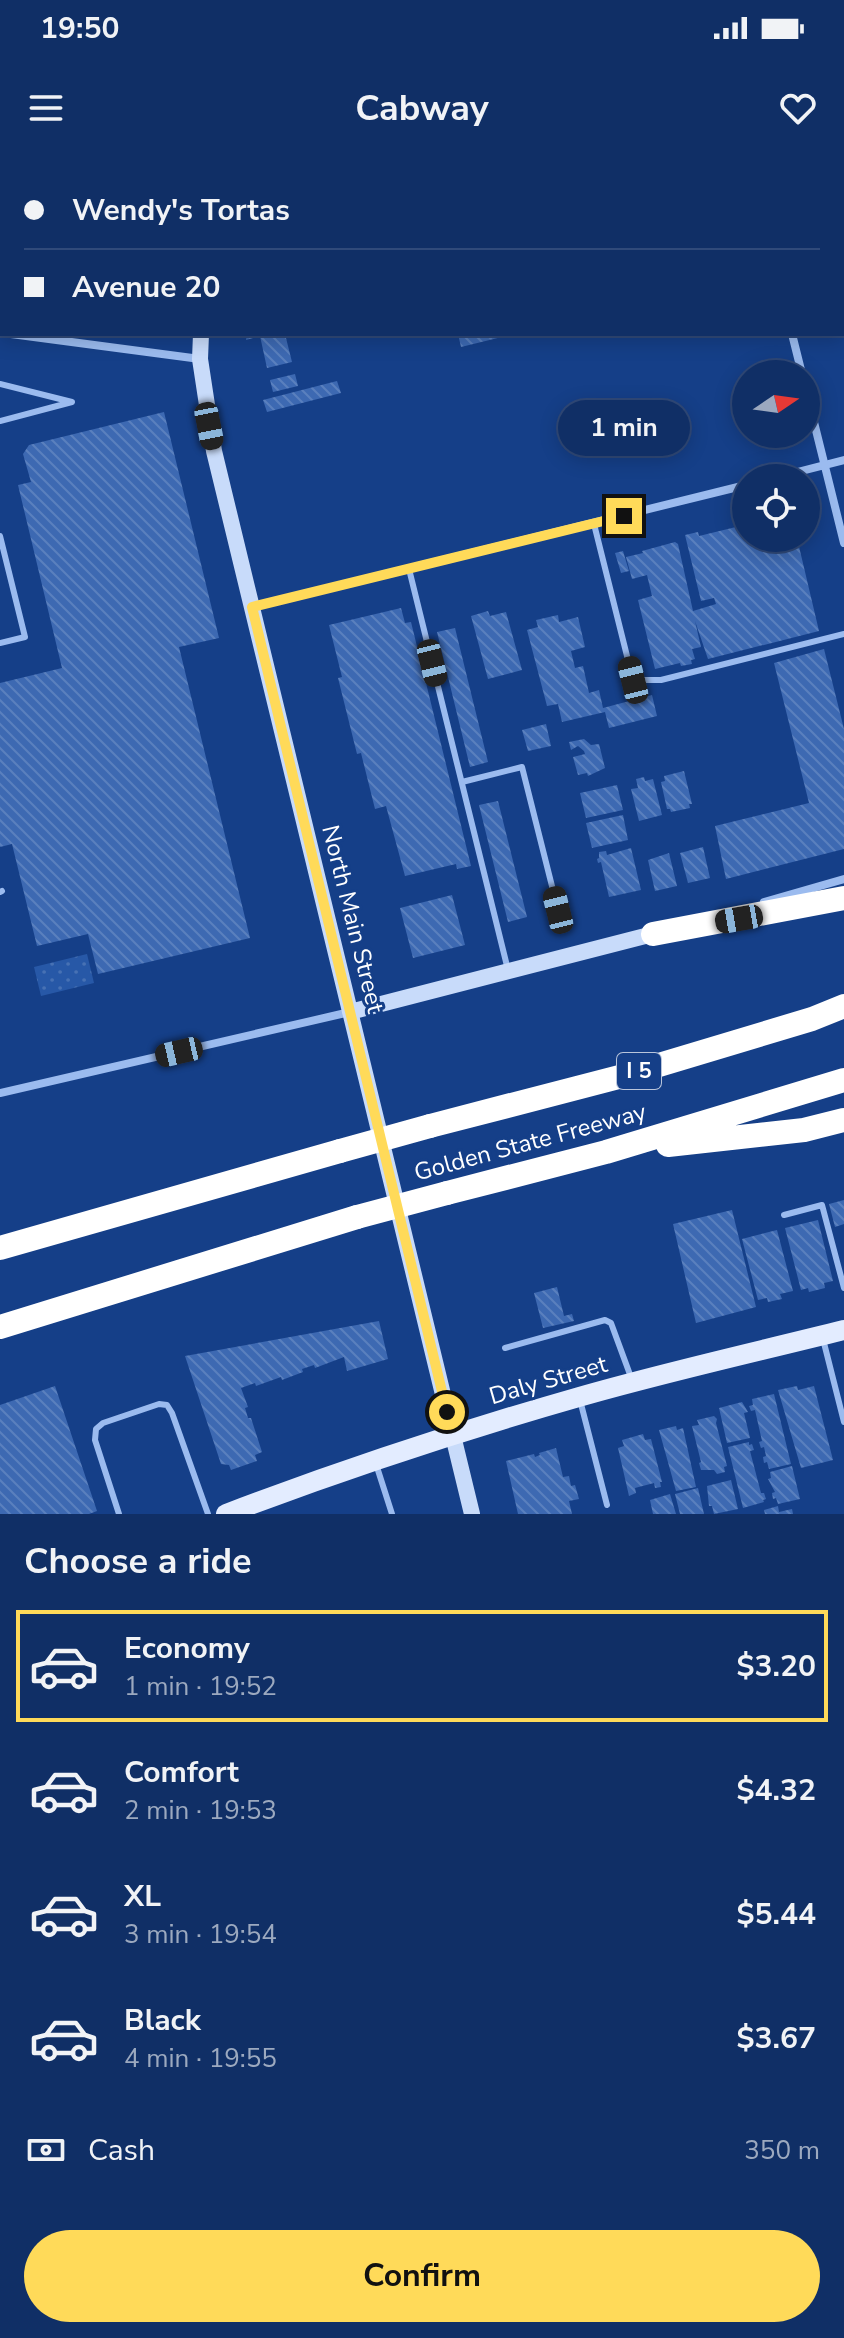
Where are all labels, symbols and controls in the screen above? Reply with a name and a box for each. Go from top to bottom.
text: 19:50 [40,8,119,49]
text: Cabway [355,84,489,133]
icon: menu [24,86,68,130]
icon: heart [776,86,820,130]
text: Wendy's Tortas [72,190,290,231]
text: Avenue 20 [72,267,221,308]
north arrow [732,360,820,448]
map controls [732,360,820,552]
car [193,400,225,452]
callout: 1 min [558,400,690,456]
text: 1 min [590,410,658,445]
button: locate [732,464,820,552]
route end [606,498,642,534]
car [415,637,449,689]
car [616,654,650,706]
street label: North Main Street [314,822,392,1017]
car [541,884,575,936]
car [713,903,765,935]
car [153,1035,205,1069]
road number: I 5 [617,1053,661,1089]
street label: Golden State Freeway [410,1095,650,1188]
street label: Daly Street [485,1348,611,1412]
route start [429,1394,465,1430]
text: Choose a ride [24,1537,252,1586]
text: Economy [124,1628,250,1669]
icon: car [28,1630,100,1702]
text: $3.20 [737,1646,816,1687]
text: 1 min · 19:52 [124,1669,277,1704]
text: Comfort [124,1752,239,1793]
icon: car [28,1754,100,1826]
text: $4.32 [737,1770,816,1811]
text: 2 min · 19:53 [124,1793,277,1828]
text: XL [124,1876,161,1917]
icon: car [28,1878,100,1950]
text: $5.44 [737,1894,816,1935]
text: 3 min · 19:54 [124,1917,277,1952]
text: Black [124,2000,201,2041]
icon: car [28,2002,100,2074]
text: $3.67 [737,2018,816,2059]
text: 4 min · 19:55 [124,2041,277,2076]
icon: cash [24,2128,68,2172]
text: Cash [88,2130,155,2171]
text: 350 m [744,2133,820,2168]
button: Confirm [24,2230,820,2322]

